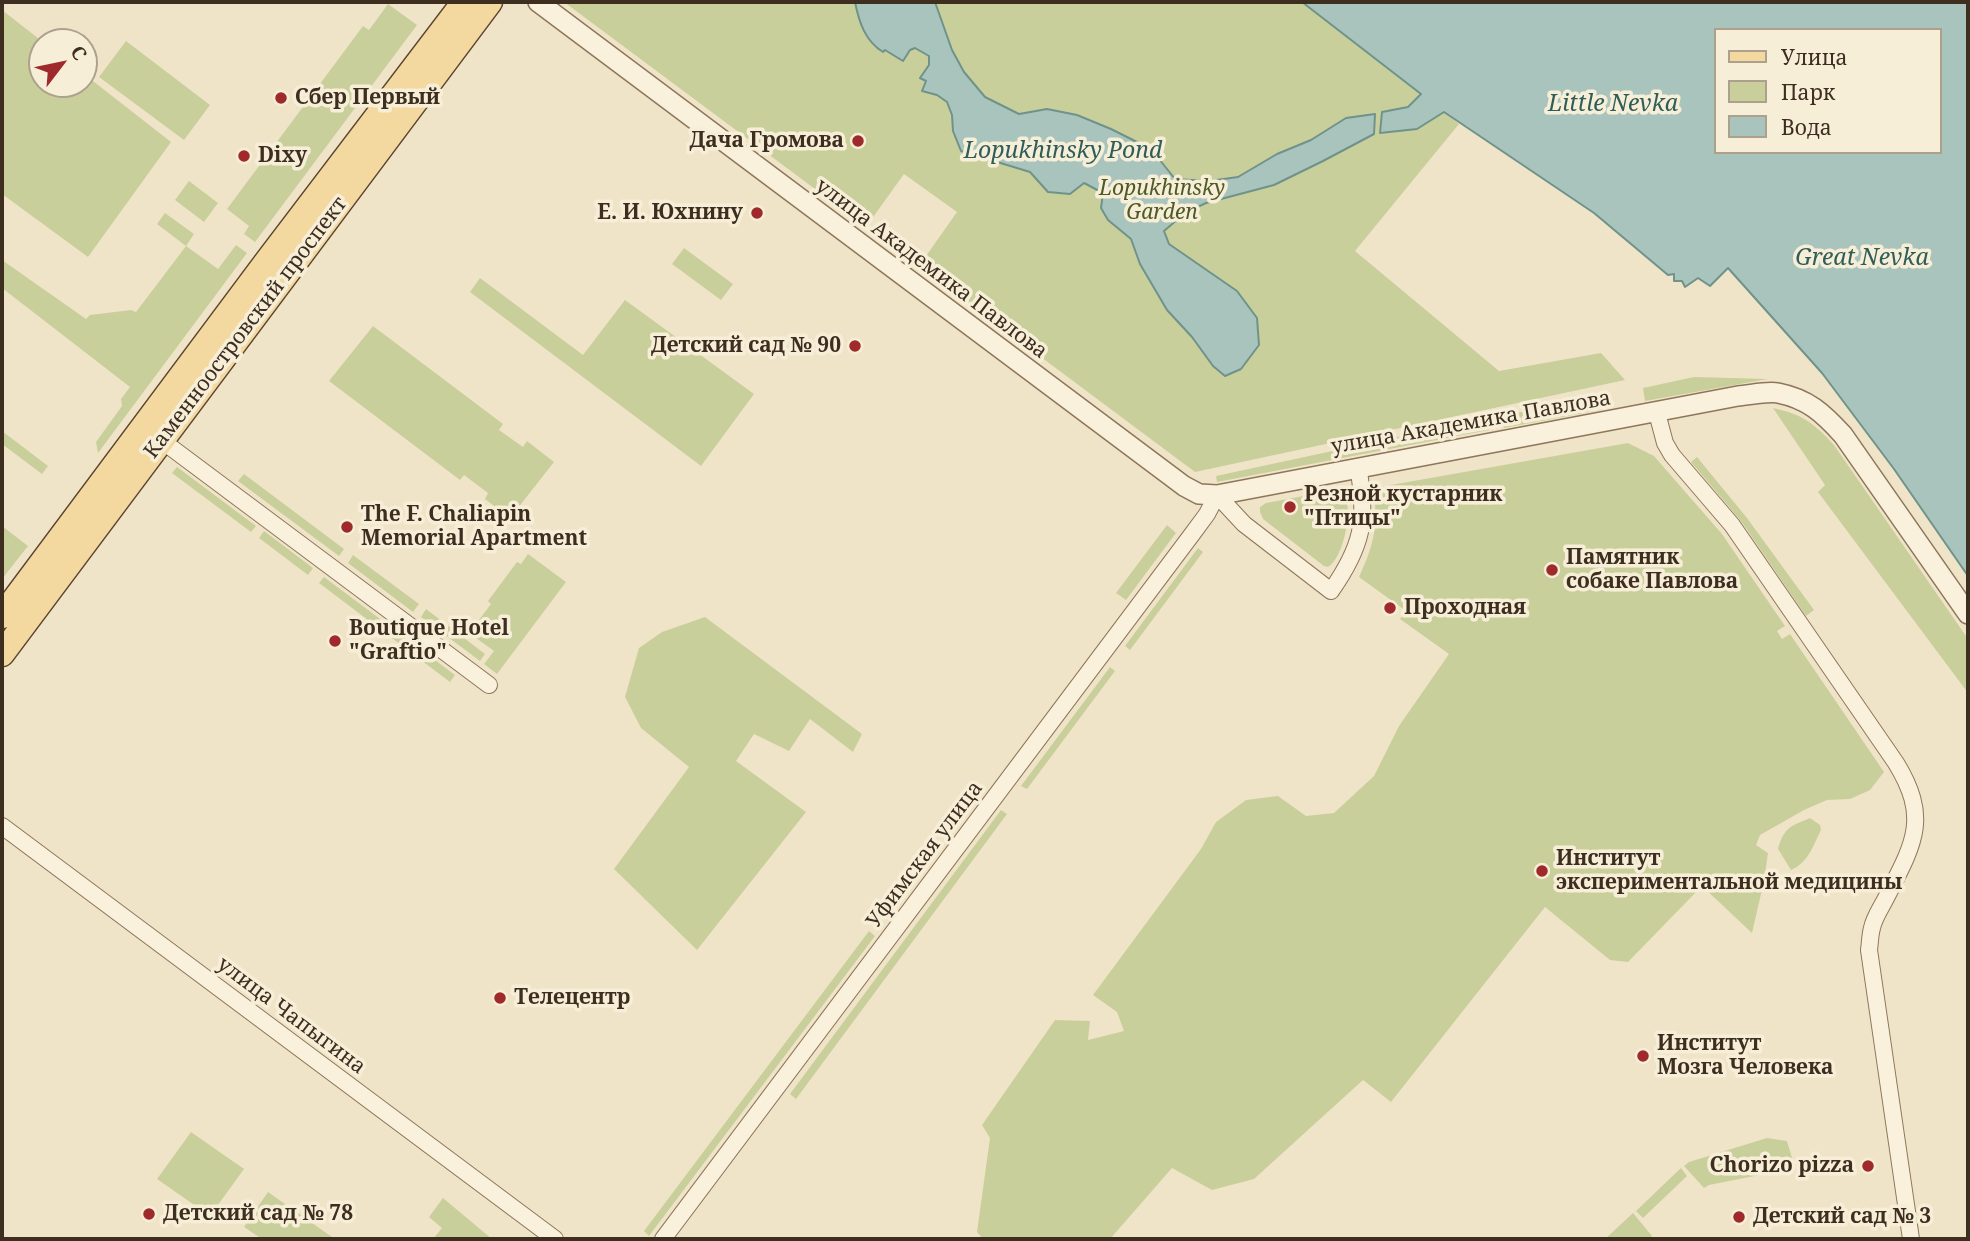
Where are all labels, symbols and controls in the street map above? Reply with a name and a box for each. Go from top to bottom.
north arrow [28,28,98,98]
legend [1714,28,1942,154]
text: С [65,41,93,65]
text: Улица [1781,43,1848,71]
text: Парк [1781,78,1835,106]
place label: Сбер Первый [295,85,440,111]
marker: Сбер Первый [273,90,289,106]
water label: Little Nevka [1548,90,1678,118]
text: Вода [1781,113,1832,141]
place label: Дача Громова [689,128,844,154]
marker: Дача Громова [850,133,866,149]
water label: Lopukhinsky Pond [964,137,1162,165]
place label: Dixy [258,143,307,169]
marker: Dixy [236,148,252,164]
street label: улица Академика Павлова [810,174,1052,364]
park label: Lopukhinsky Garden [1099,176,1225,226]
street label: Каменноостровский проспект [139,192,353,464]
place label: Е. И. Юхнину [597,200,743,226]
marker: Е. И. Юхнину [749,205,765,221]
water label: Great Nevka [1795,244,1929,272]
place label: Детский сад № 90 [651,333,841,359]
marker: Детский сад № 90 [847,338,863,354]
street label: улица Академика Павлова [1329,386,1613,460]
place label: Резной кустарник "Птицы" [1304,482,1502,532]
marker: Резной кустарник "Птицы" [1282,499,1298,515]
place label: The F. Chaliapin Memorial Apartment [361,502,587,552]
marker: The F. Chaliapin Memorial Apartment [339,519,355,535]
place label: Памятник собаке Павлова [1566,545,1738,595]
marker: Памятник собаке Павлова [1544,562,1560,578]
place label: Проходная [1404,595,1526,621]
marker: Проходная [1382,600,1398,616]
place label: Boutique Hotel "Graftio" [349,616,509,666]
marker: Boutique Hotel "Graftio" [327,633,343,649]
street label: Уфимская улица [862,777,988,933]
place label: Институт экспериментальной медицины [1556,846,1902,896]
marker: Институт экспериментальной медицины [1534,863,1550,879]
street label: улица Чапыгина [212,952,370,1080]
place label: Телецентр [514,985,630,1011]
marker: Телецентр [492,990,508,1006]
place label: Институт Мозга Человека [1657,1031,1833,1081]
marker: Институт Мозга Человека [1635,1048,1651,1064]
place label: Chorizo pizza [1709,1153,1854,1179]
marker: Chorizo pizza [1860,1158,1876,1174]
place label: Детский сад № 78 [163,1201,353,1227]
place label: Детский сад № 3 [1753,1204,1931,1230]
marker: Детский сад № 78 [141,1206,157,1222]
marker: Детский сад № 3 [1731,1209,1747,1225]

